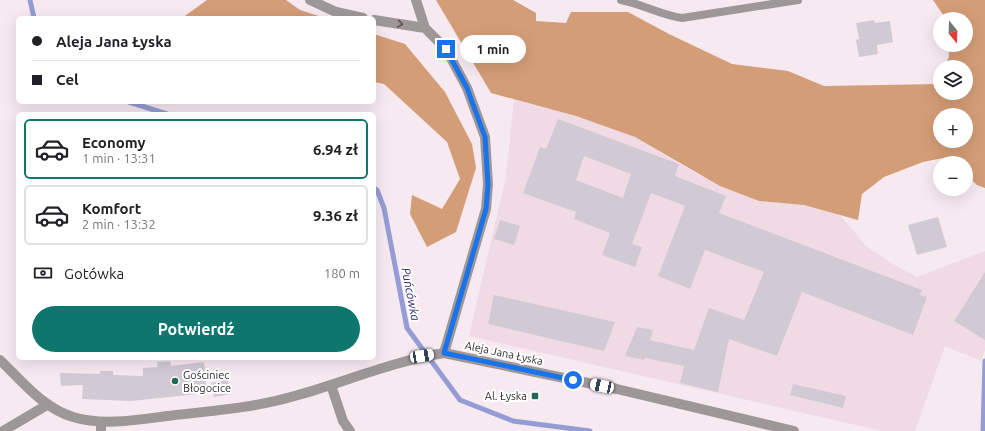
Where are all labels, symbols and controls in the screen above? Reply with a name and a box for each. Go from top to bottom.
north arrow [933,12,973,52]
map controls [933,12,973,196]
one-way arrow [396,19,403,28]
text: Aleja Jana Łyska [56,33,172,50]
callout: 1 min [460,35,526,63]
route end [437,40,455,58]
text: 1 min [477,42,509,56]
button: layers [933,60,973,100]
text: Cel [56,71,79,88]
button: + [933,108,973,148]
icon: car [34,131,70,167]
text: Economy [82,134,146,151]
text: 6.94 zł [313,141,358,158]
text: 1 min · 13:31 [82,151,156,165]
button: − [933,156,973,196]
icon: car [34,197,70,233]
text: Komfort [82,200,141,217]
text: 9.36 zł [313,207,358,224]
text: 2 min · 13:32 [82,217,156,231]
icon: cash [32,262,54,284]
text: Gotówka [64,265,124,282]
text: 180 m [324,266,360,280]
water label: Puńcówka [399,266,423,322]
button: Potwierdź [32,306,360,352]
street label: Aleja Jana Łyska [464,339,544,367]
car [409,348,435,364]
place label: Gościniec Błogocice [183,369,231,394]
route start [564,371,582,389]
marker: Gościniec Błogocice [170,376,180,386]
car [589,378,615,394]
place label: Al. Łyska [485,390,527,402]
marker: Al. Łyska [530,391,540,401]

